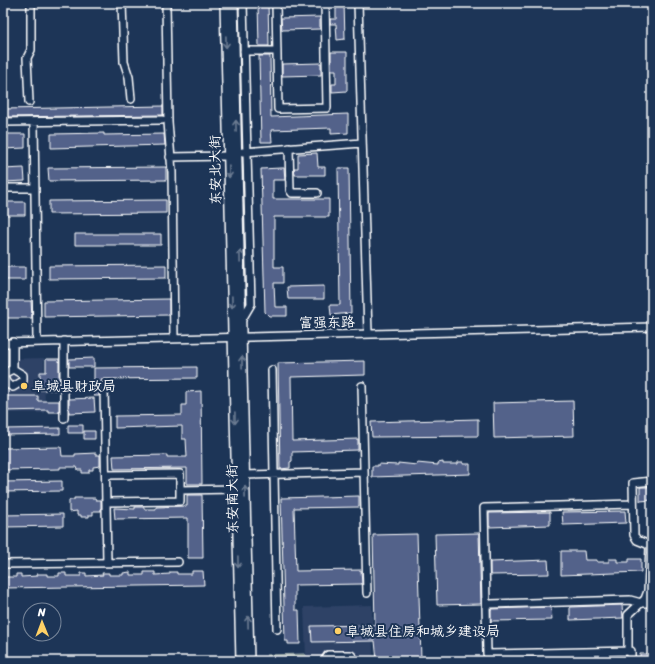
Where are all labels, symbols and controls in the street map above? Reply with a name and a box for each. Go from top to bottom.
one-way arrow [222,35,229,48]
one-way arrow [233,120,240,133]
street label: 东安北大街 [202,135,229,205]
one-way arrow [225,165,233,178]
one-way arrow [236,250,243,263]
one-way arrow [228,295,236,308]
street label: 富强东路 [299,310,355,335]
one-way arrow [238,356,246,369]
place label: 阜城县财政局 [32,374,116,399]
marker: 阜城县财政局 [19,381,29,391]
one-way arrow [231,411,239,424]
street label: 东安南大街 [219,464,246,534]
one-way arrow [242,486,249,499]
one-way arrow [235,555,242,568]
north arrow [22,602,62,642]
text: N [37,603,46,622]
one-way arrow [245,616,252,629]
place label: 阜城县住房和城乡建设局 [346,619,500,644]
marker: 阜城县住房和城乡建设局 [333,626,343,636]

